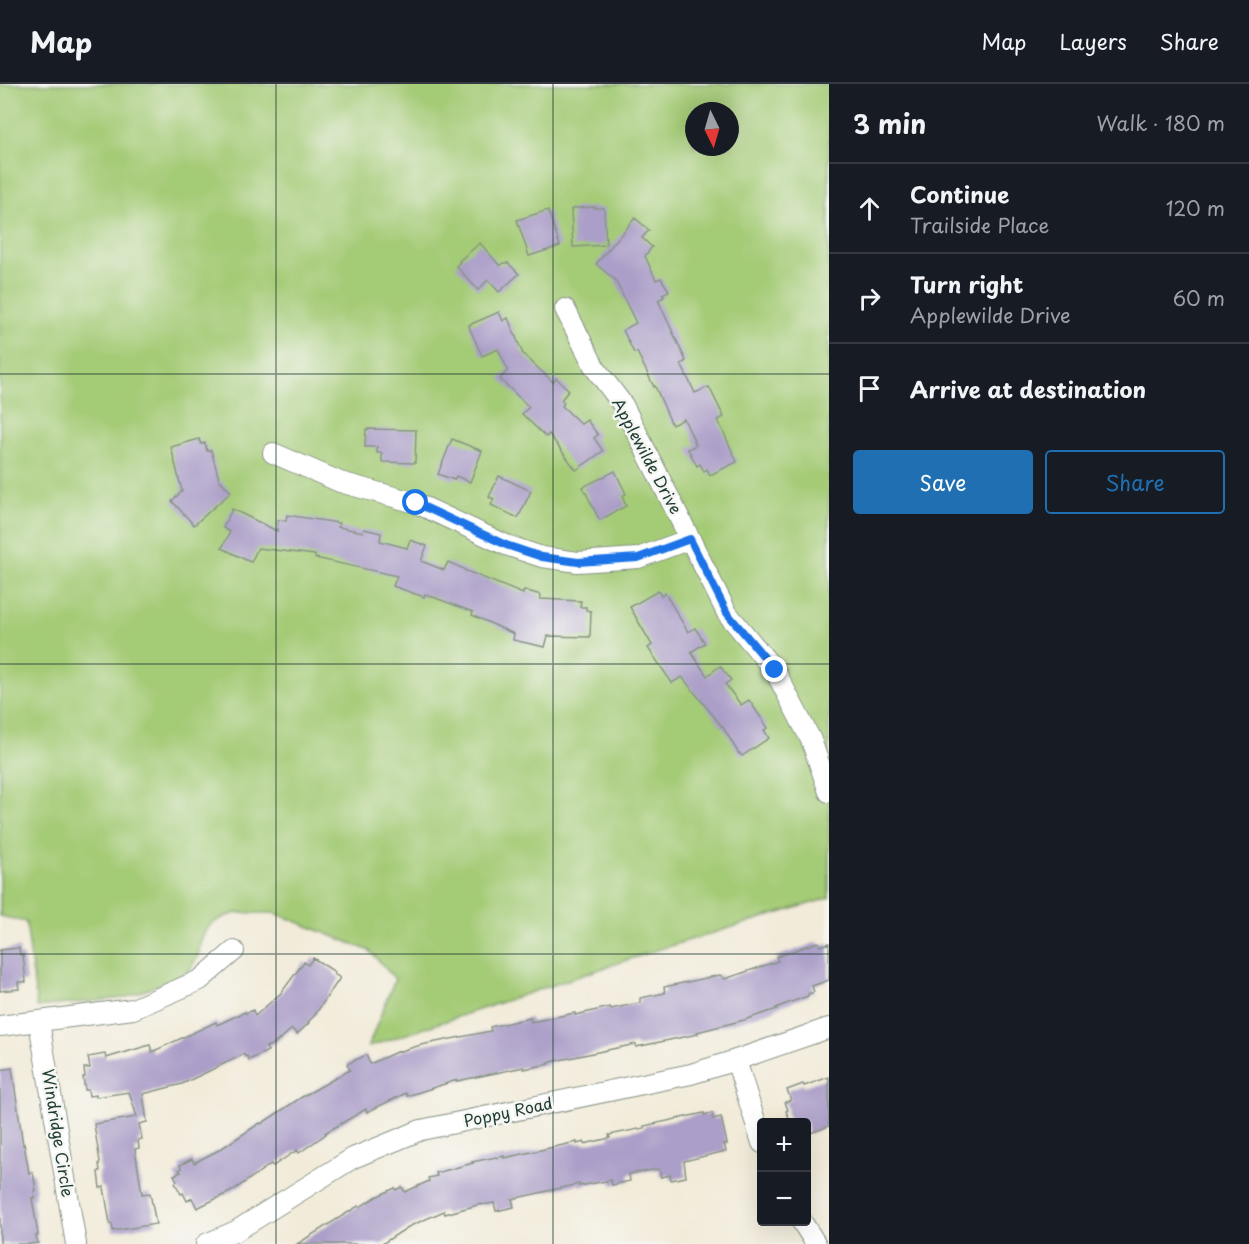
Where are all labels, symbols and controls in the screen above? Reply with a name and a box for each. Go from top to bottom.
text: Map [30,20,92,63]
text: Map [982,25,1026,57]
text: Layers [1059,25,1127,57]
text: Share [1160,25,1219,57]
north arrow [685,102,739,156]
text: 3 min [853,104,926,143]
text: Walk · 180 m [1097,108,1225,138]
text: Continue [910,177,1009,210]
icon: ahead [853,192,886,225]
text: 120 m [1166,193,1225,223]
text: Trailside Place [910,210,1049,240]
text: Turn right [910,267,1023,300]
icon: right [853,282,886,315]
text: 60 m [1173,283,1225,313]
text: Applewilde Drive [910,300,1071,330]
icon: arrive [853,372,886,405]
text: Arrive at destination [910,372,1146,405]
street label: Applewilde Drive [607,393,689,518]
button: Save [853,450,1033,514]
button: Share [1045,450,1225,514]
route start [402,489,428,515]
route end [761,656,787,682]
street label: Windridge Circle [37,1067,81,1199]
street label: Poppy Road [461,1090,554,1132]
map controls [757,1118,811,1226]
button: + [757,1118,811,1172]
button: − [757,1172,811,1226]

